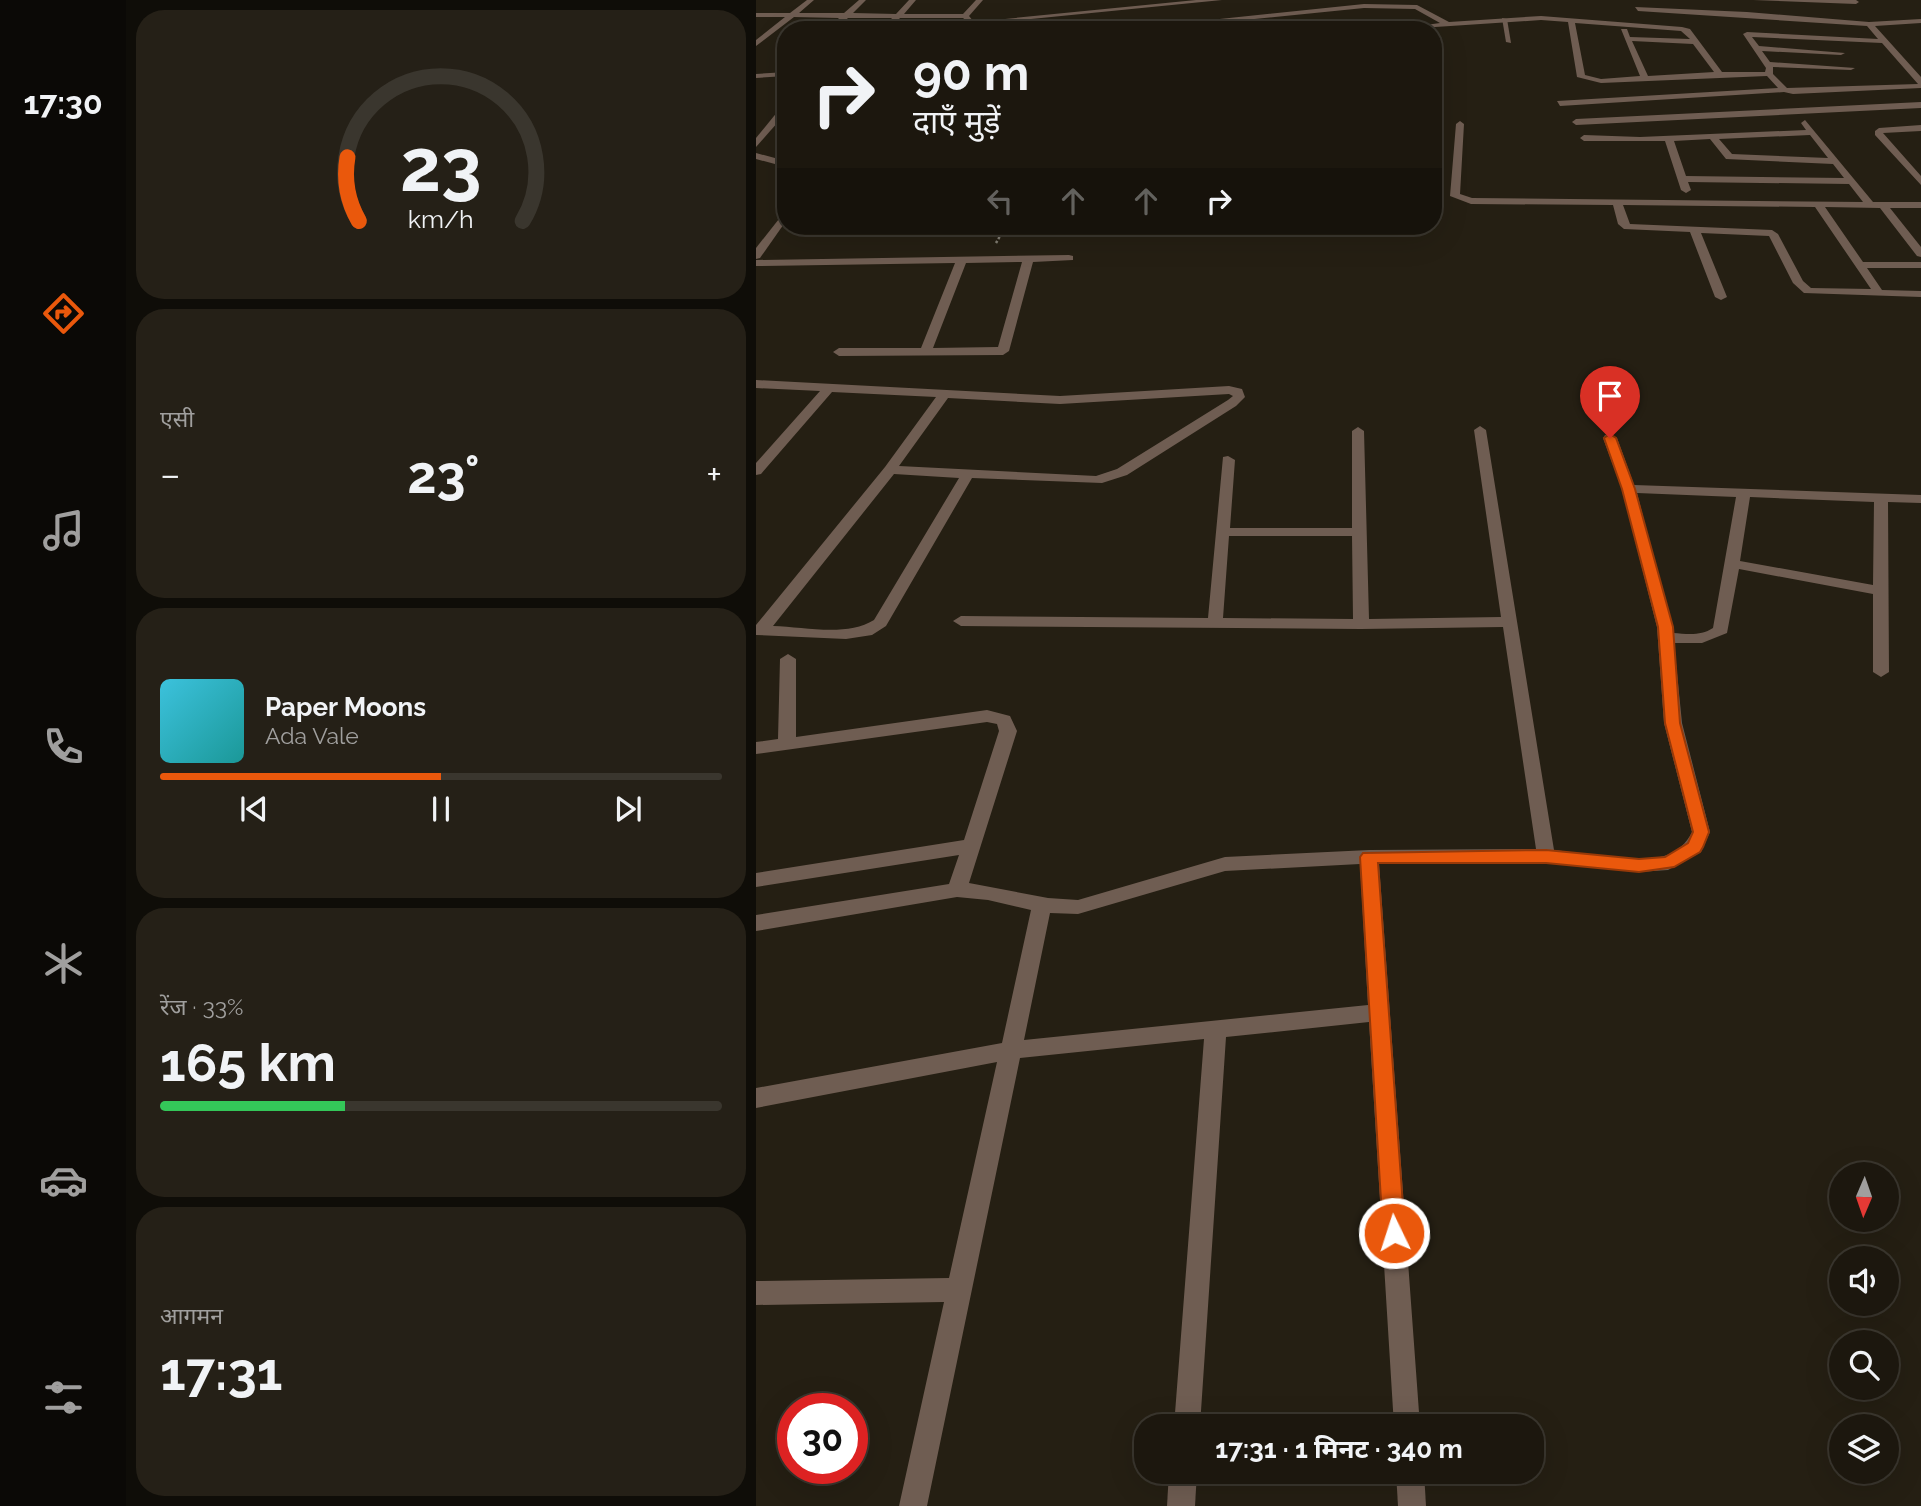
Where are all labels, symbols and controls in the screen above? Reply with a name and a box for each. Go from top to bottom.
text: 90 m [913,44,1029,101]
icon: right [798,49,889,140]
text: 17:30 [23,84,103,121]
text: दाएँ मुड़ें [913,103,1000,140]
text: 23 [400,123,482,208]
icon: left [981,182,1019,220]
icon: ahead [1054,182,1092,220]
icon: ahead [1127,182,1165,220]
icon: right [1200,182,1238,220]
text: km/h [408,203,474,233]
icon: directions [39,289,88,338]
pin [1580,366,1640,438]
icon: arrive [1591,377,1629,415]
text: एसी [160,405,194,432]
text: 23° [407,444,480,505]
text: − [160,452,180,497]
text: + [706,452,722,497]
icon: music [39,506,88,555]
text: Paper Moons [265,692,426,722]
icon: phone [39,722,88,771]
text: Ada Vale [265,722,359,749]
icon: previous [235,790,273,828]
icon: pause [422,790,460,828]
icon: next [609,790,647,828]
icon: climate [39,939,88,988]
text: रेंज · 33% [160,993,244,1020]
text: 165 km [160,1032,336,1093]
icon: car [39,1156,88,1205]
north arrow [1829,1162,1899,1232]
map controls [1829,1162,1899,1484]
position arrow [1357,1196,1431,1270]
button: sound [1829,1246,1899,1316]
text: आगमन [160,1302,223,1329]
button: search [1829,1330,1899,1400]
text: 17:31 [160,1341,282,1402]
icon: filters [39,1373,88,1422]
speed limit sign: 30 [777,1393,868,1484]
button: layers [1829,1414,1899,1484]
text: 17:31 · 1 मिनट · 340 m [1215,1434,1463,1464]

